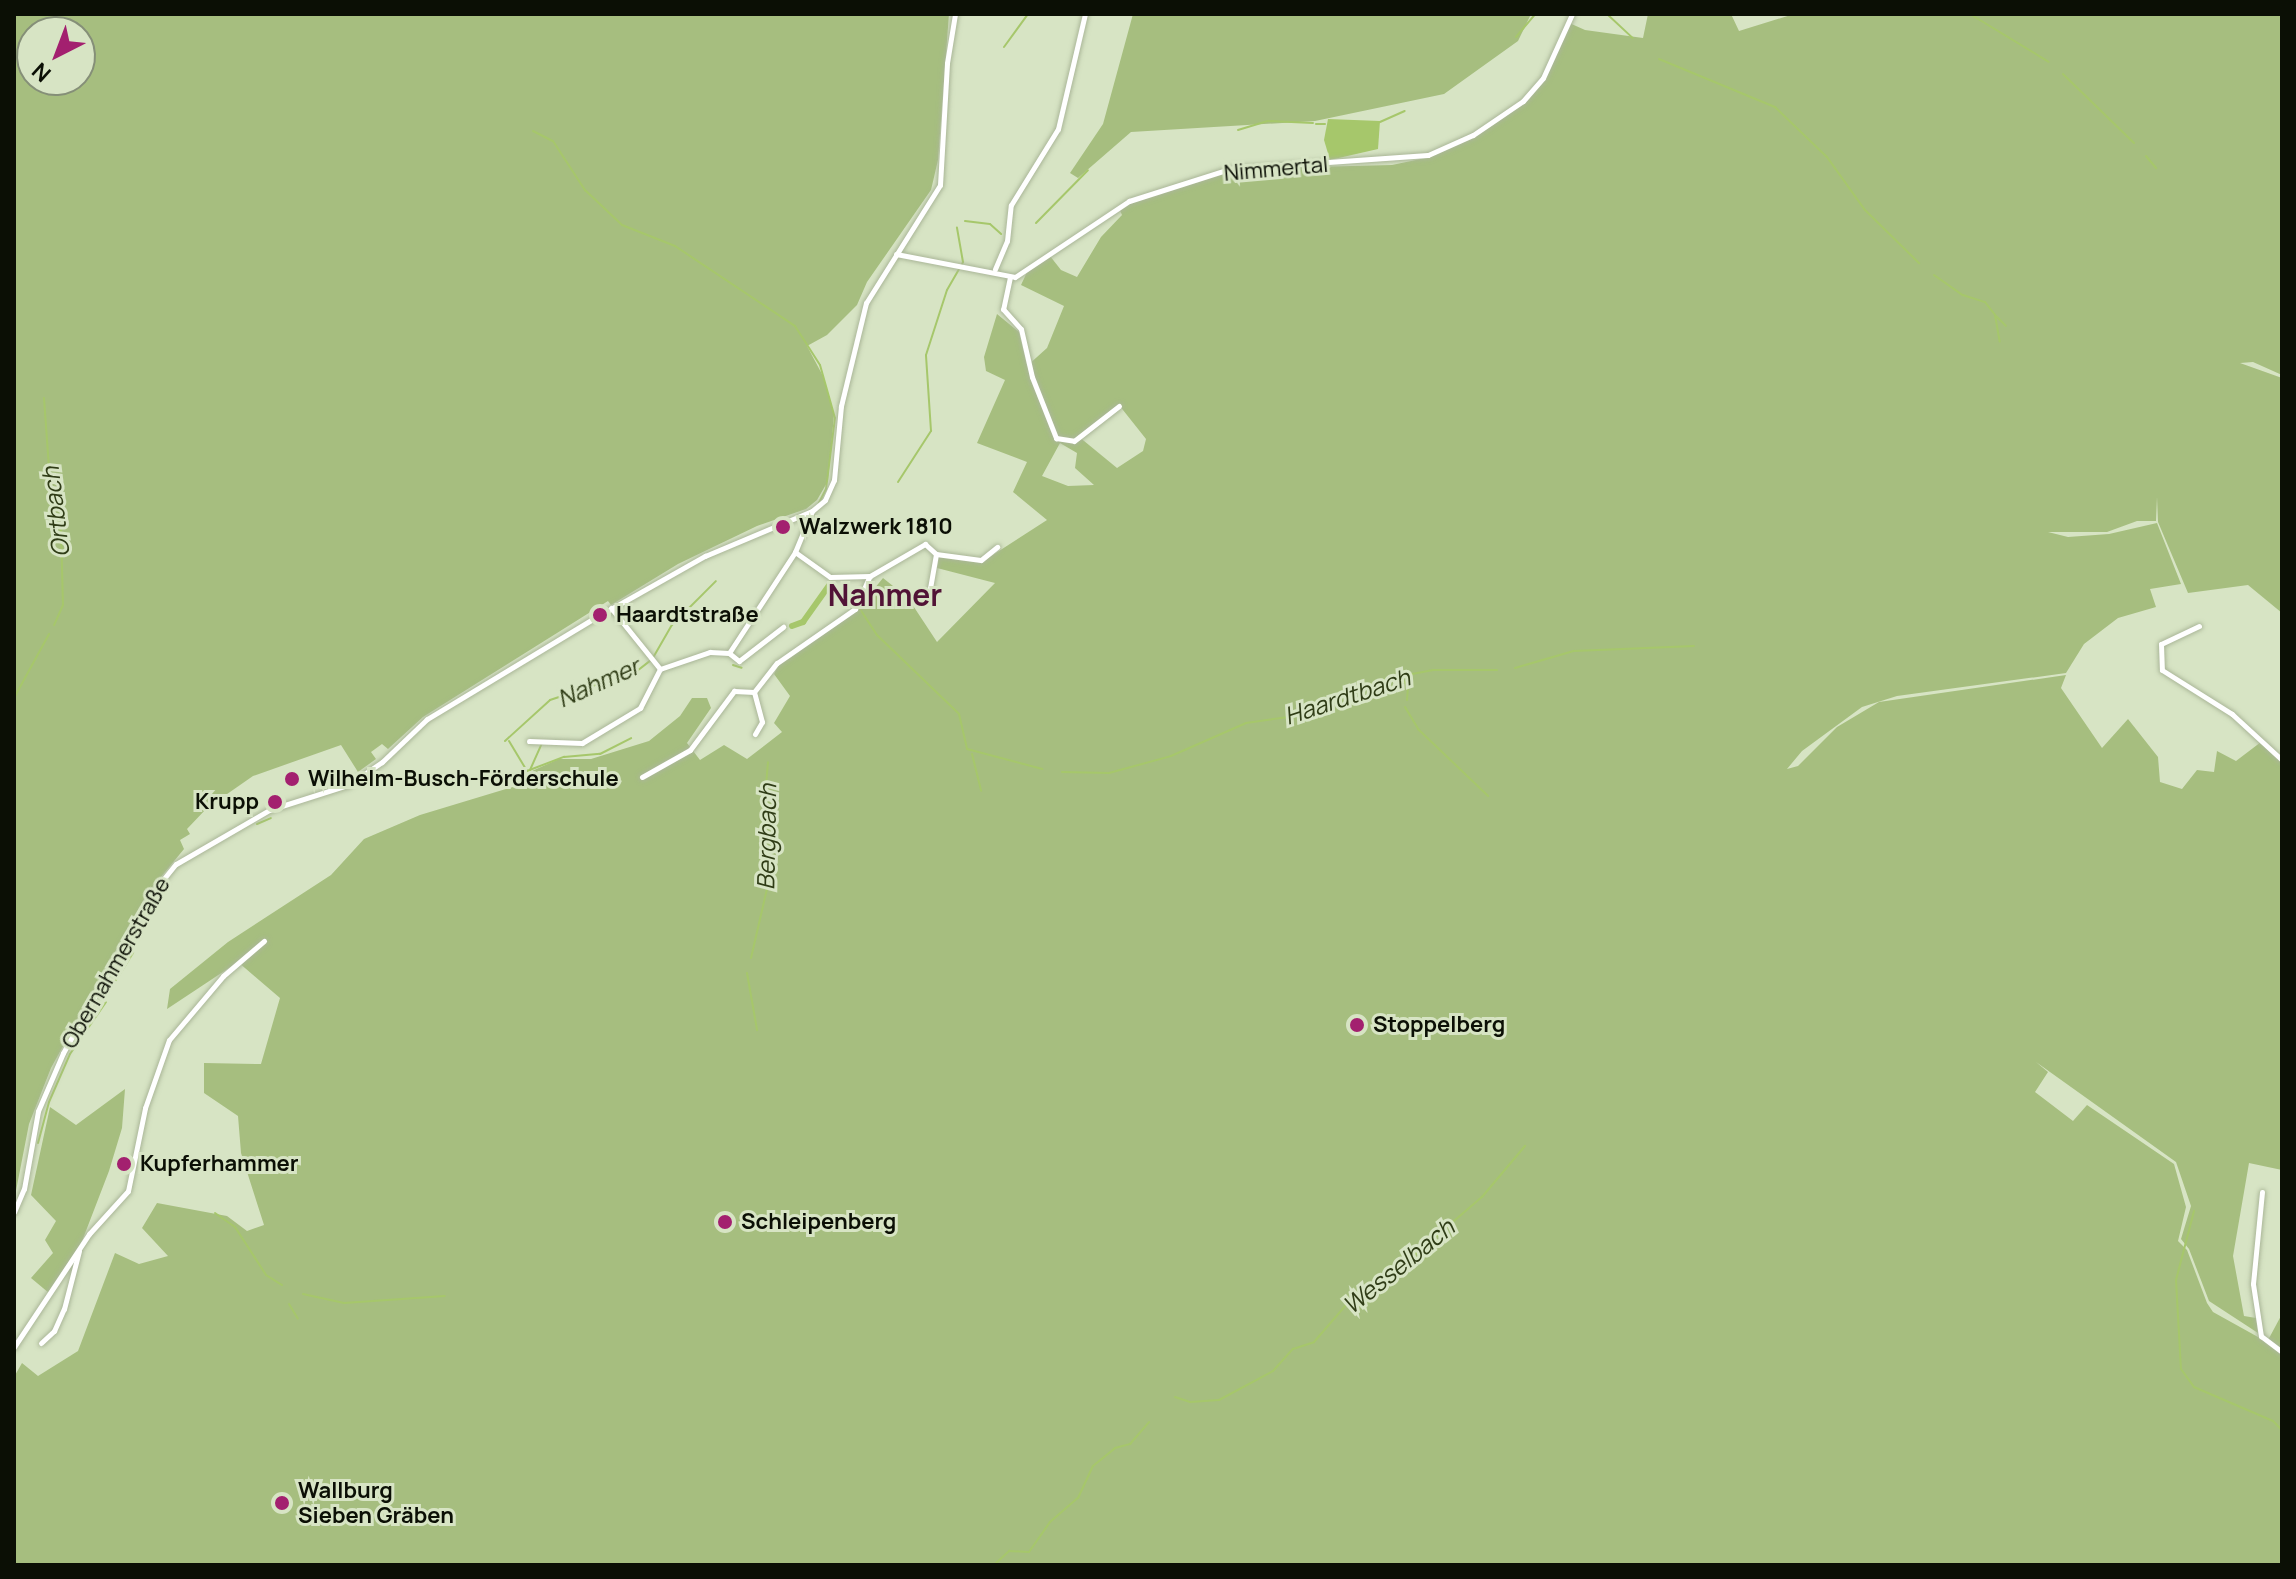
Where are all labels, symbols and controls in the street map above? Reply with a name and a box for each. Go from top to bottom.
north arrow [16,16,96,96]
text: N [25,56,57,89]
street label: Nimmertal [1223,151,1329,187]
water label: Ortbach [35,465,75,559]
place label: Walzwerk 1810 [799,514,953,540]
marker: Walzwerk 1810 [774,518,792,536]
district label: Nahmer [828,577,942,613]
place label: Haardtstraße [616,602,759,628]
marker: Haardtstraße [591,606,609,624]
water label: Nahmer [552,651,644,713]
water label: Haardtbach [1281,662,1413,730]
place label: Wilhelm-Busch-Förderschule [308,766,619,792]
marker: Wilhelm-Busch-Förderschule [283,770,301,788]
water label: Bergbach [751,784,781,890]
place label: Krupp [195,789,259,815]
marker: Krupp [266,793,284,811]
street label: Obernahmerstraße [56,873,176,1053]
place label: Stoppelberg [1373,1012,1505,1038]
marker: Stoppelberg [1348,1016,1366,1034]
place label: Kupferhammer [140,1151,299,1177]
marker: Kupferhammer [115,1155,133,1173]
place label: Schleipenberg [741,1209,896,1235]
water label: Wesselbach [1336,1212,1460,1320]
marker: Schleipenberg [716,1213,734,1231]
place label: Wallburg Sieben Gräben [298,1477,454,1528]
marker: Wallburg Sieben Gräben [273,1494,291,1512]

